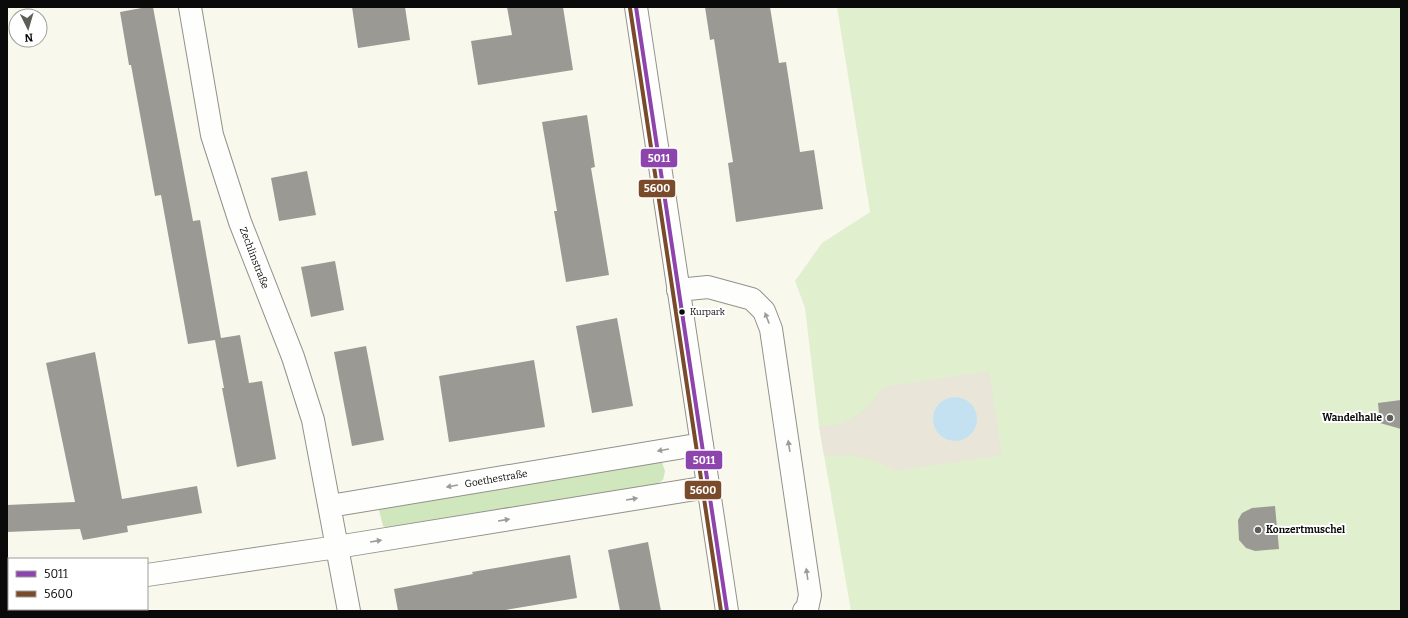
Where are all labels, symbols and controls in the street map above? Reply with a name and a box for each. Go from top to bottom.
north arrow [8,8,48,48]
text: N [24,31,34,44]
line badge: 5011 [640,148,678,168]
text: 5011 [648,152,670,165]
line badge: 5600 [638,179,676,198]
text: 5600 [644,182,670,195]
street label: Zechlinstraße [237,226,271,290]
marker: Kurpark [677,307,687,317]
place label: Kurpark [690,307,726,317]
one-way arrow [763,311,769,323]
place label: Wandelhalle [1322,412,1382,424]
marker: Wandelhalle [1385,413,1395,423]
one-way arrow [786,440,792,452]
one-way arrow [657,447,669,453]
line badge: 5011 [685,450,723,470]
text: 5011 [693,454,715,467]
street label: Goethestraße [464,468,528,490]
line badge: 5600 [684,480,722,500]
one-way arrow [446,483,458,489]
text: 5600 [690,484,716,497]
one-way arrow [626,496,638,502]
one-way arrow [498,517,510,523]
place label: Konzertmuschel [1266,524,1345,536]
marker: Konzertmuschel [1253,525,1263,535]
one-way arrow [369,537,382,543]
legend [8,558,148,610]
text: 5011 [44,567,68,581]
one-way arrow [804,568,810,580]
text: 5600 [44,587,73,601]

